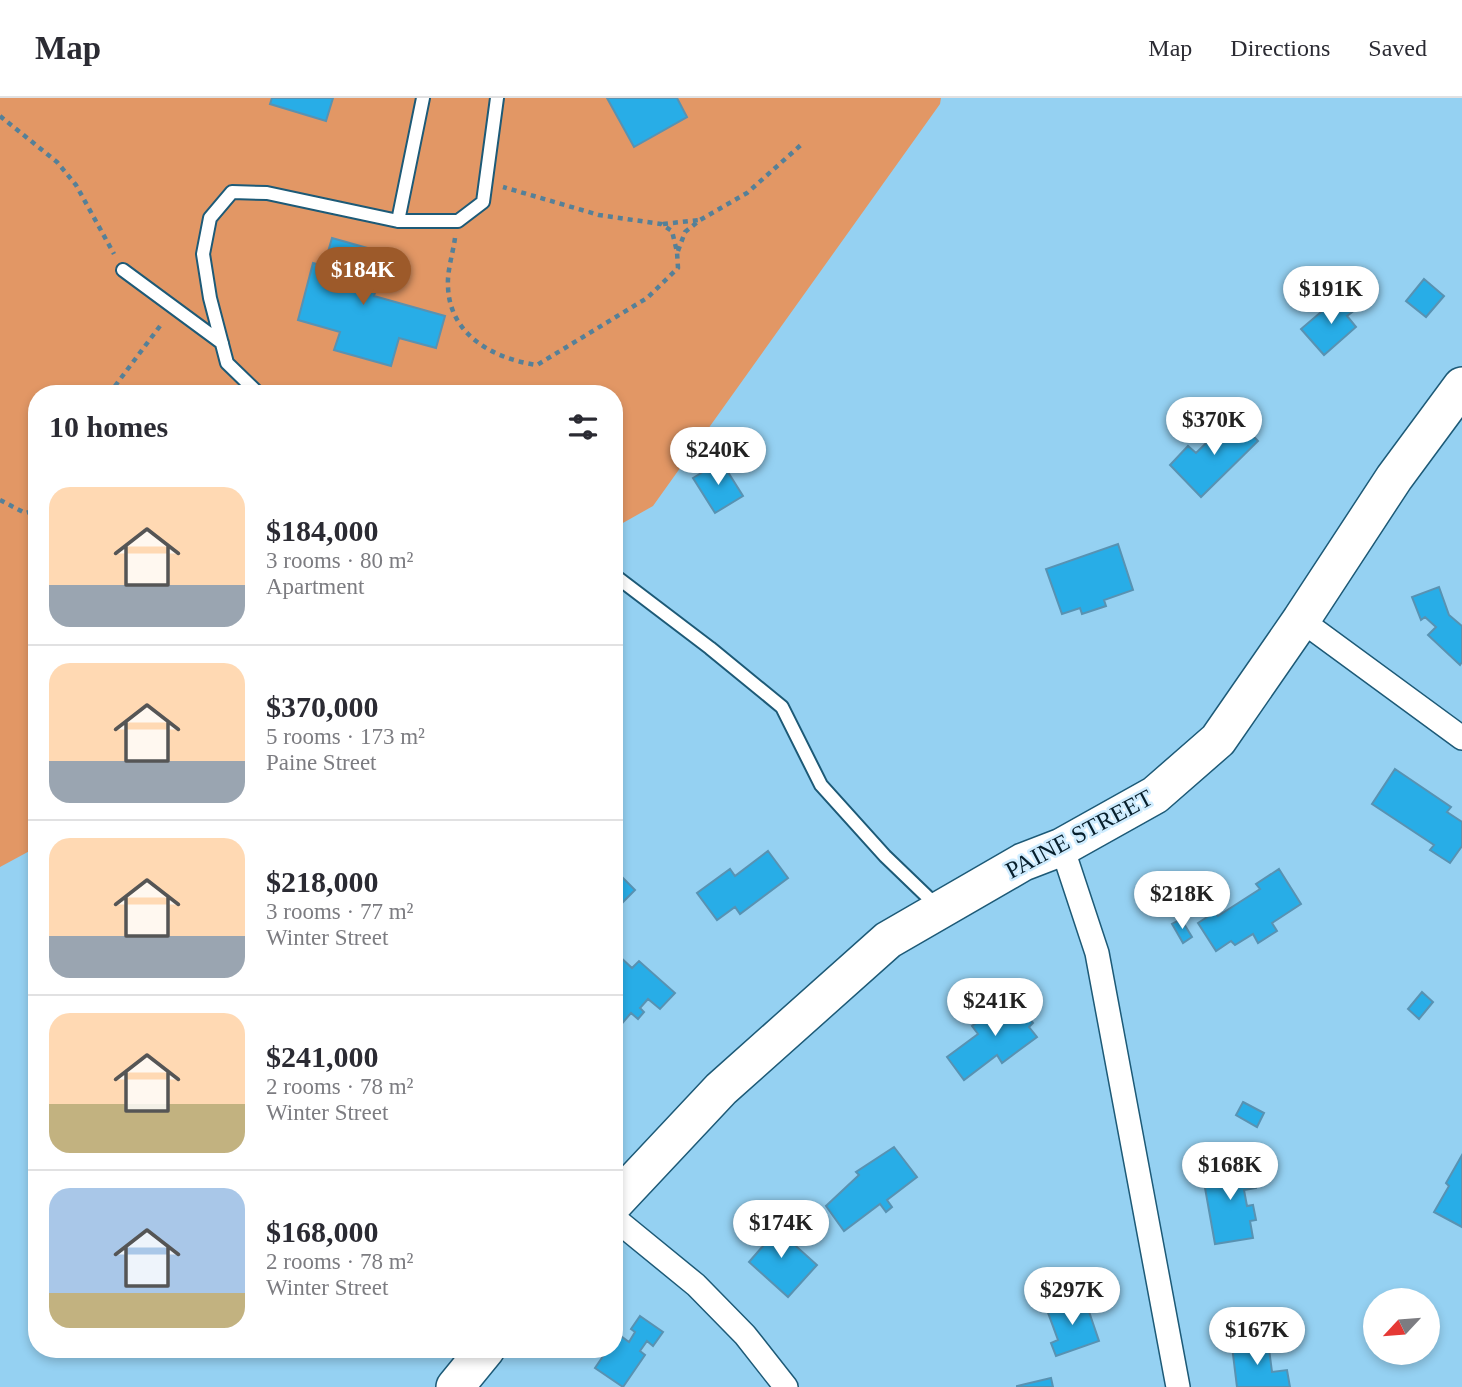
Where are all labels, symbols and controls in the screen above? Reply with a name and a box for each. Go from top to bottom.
text: Map [35,30,101,66]
text: Map [1148,35,1192,61]
text: Directions [1230,35,1330,61]
text: Saved [1368,35,1427,61]
pin: $184K [314,248,412,307]
text: $184K [331,257,395,282]
pin: $191K [1282,266,1380,326]
text: $191K [1299,276,1363,301]
pin: $370K [1165,398,1263,457]
text: $370K [1182,407,1246,432]
icon: filters [564,408,602,446]
text: 10 homes [49,410,168,443]
pin: $240K [669,428,767,487]
text: $240K [686,437,750,462]
text: $184,000 [266,514,379,547]
icon: home [105,515,189,599]
text: 3 rooms · 80 m² [266,548,413,573]
text: Apartment [266,574,364,599]
text: $370,000 [266,690,379,723]
icon: home [105,691,189,775]
text: 5 rooms · 173 m² [266,724,425,749]
text: Paine Street [266,750,377,775]
street label: PAINE STREET [1001,784,1157,884]
text: $218,000 [266,865,379,898]
icon: home [105,866,189,950]
pin: $218K [1133,872,1231,931]
text: $218K [1150,881,1214,906]
text: 3 rooms · 77 m² [266,899,413,924]
text: Winter Street [266,925,388,950]
pin: $241K [946,978,1044,1038]
text: $241K [963,988,1027,1013]
text: $241,000 [266,1040,379,1073]
icon: home [105,1041,189,1125]
text: 2 rooms · 78 m² [266,1074,413,1099]
text: Winter Street [266,1100,388,1125]
pin: $168K [1181,1142,1279,1202]
text: $168K [1198,1152,1262,1177]
pin: $174K [732,1200,830,1260]
text: $174K [749,1210,813,1235]
text: $168,000 [266,1215,379,1248]
icon: home [105,1216,189,1300]
text: 2 rooms · 78 m² [266,1249,413,1274]
pin: $297K [1023,1268,1121,1327]
text: Winter Street [266,1275,388,1300]
text: $297K [1040,1277,1104,1302]
north arrow [1363,1288,1440,1365]
map controls [1363,1288,1440,1365]
pin: $167K [1208,1308,1306,1367]
text: $167K [1225,1317,1289,1342]

